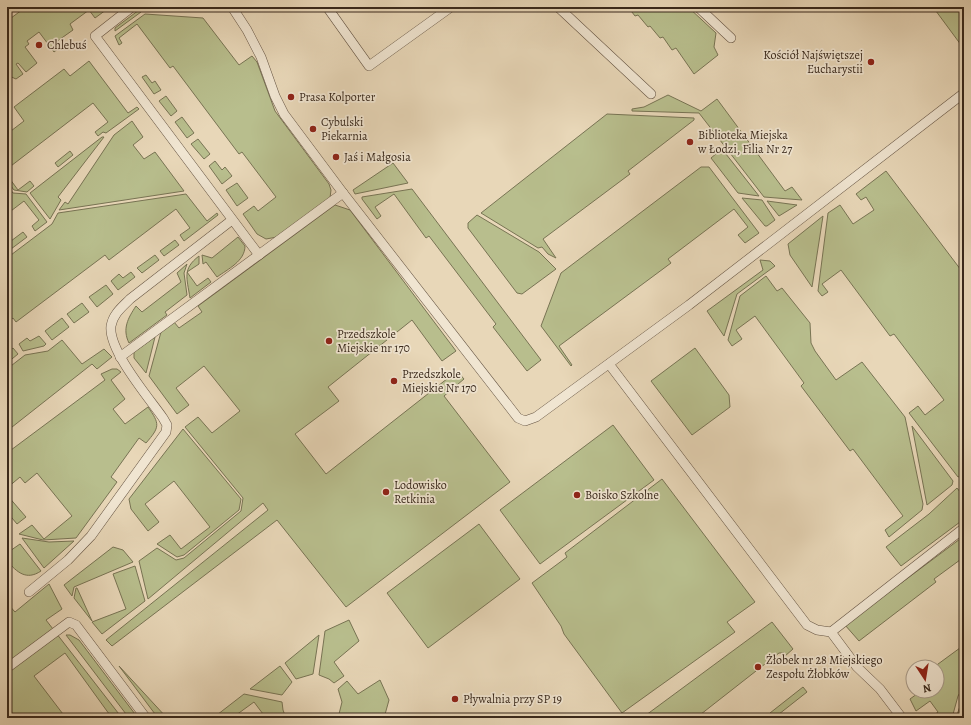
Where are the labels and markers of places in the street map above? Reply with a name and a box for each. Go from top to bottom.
place label: Chlebuś [47,37,87,53]
marker: Chlebuś [34,40,44,50]
place label: Kościół Najświętszej Eucharystii [763,47,863,77]
marker: Kościół Najświętszej Eucharystii [866,57,876,67]
place label: Prasa Kolporter [299,89,376,105]
marker: Prasa Kolporter [286,92,296,102]
place label: Cybulski Piekarnia [321,114,368,144]
marker: Cybulski Piekarnia [308,124,318,134]
place label: Biblioteka Miejska w Łodzi, Filia Nr 27 [697,127,793,157]
marker: Biblioteka Miejska w Łodzi, Filia Nr 27 [685,137,695,147]
place label: Jaś i Małgosia [344,149,411,165]
marker: Jaś i Małgosia [331,152,341,162]
place label: Przedszkole Miejskie nr 170 [337,326,410,356]
marker: Przedszkole Miejskie nr 170 [324,336,334,346]
place label: Przedszkole Miejskie Nr 170 [402,366,477,396]
marker: Przedszkole Miejskie Nr 170 [389,376,399,386]
place label: Lodowisko Retkinia [394,477,447,507]
marker: Lodowisko Retkinia [381,487,391,497]
place label: Boisko Szkolne [585,487,659,503]
marker: Boisko Szkolne [572,490,582,500]
place label: Żłobek nr 28 Miejskiego Zespołu Żłobków [766,652,883,682]
marker: Żłobek nr 28 Miejskiego Zespołu Żłobków [753,662,763,672]
place label: Pływalnia przy SP 19 [463,691,562,707]
marker: Pływalnia przy SP 19 [450,694,460,704]

